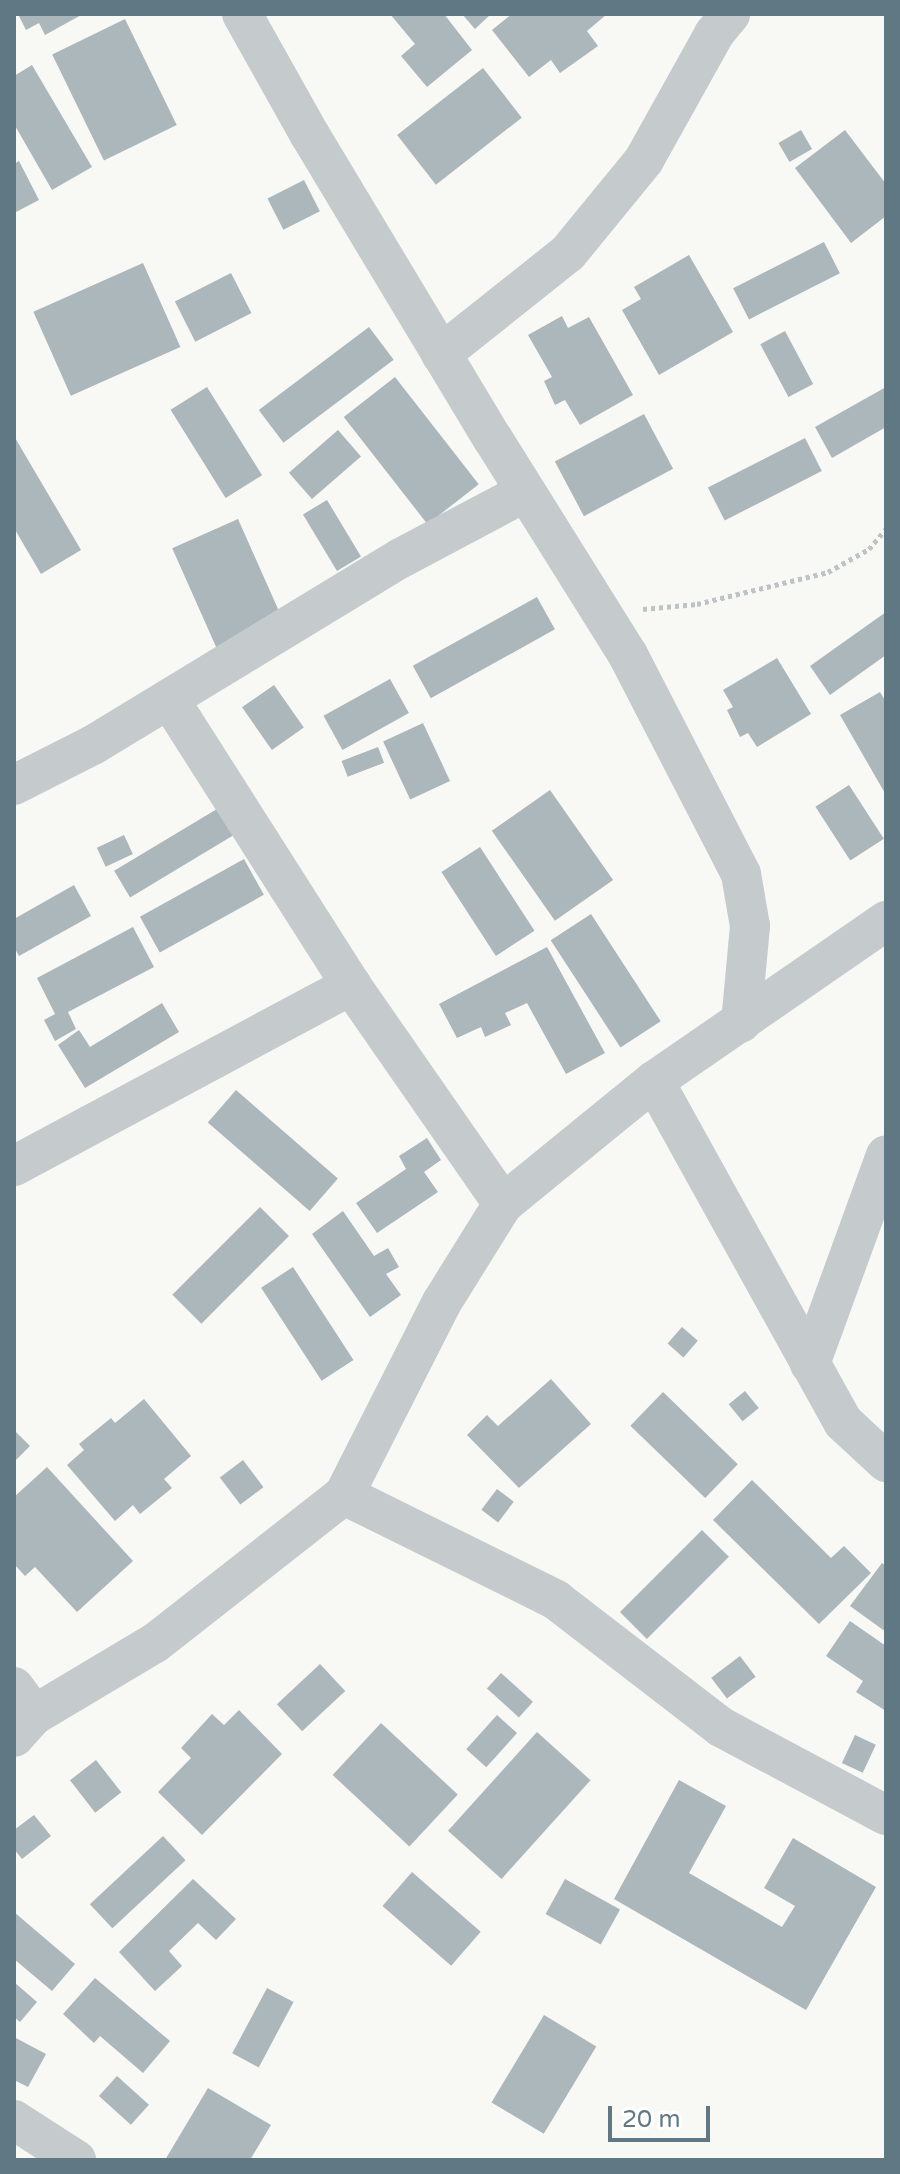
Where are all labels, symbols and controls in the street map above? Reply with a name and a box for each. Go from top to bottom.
scale bar [612,2090,714,2140]
text: 20 m [622,2105,680,2134]

